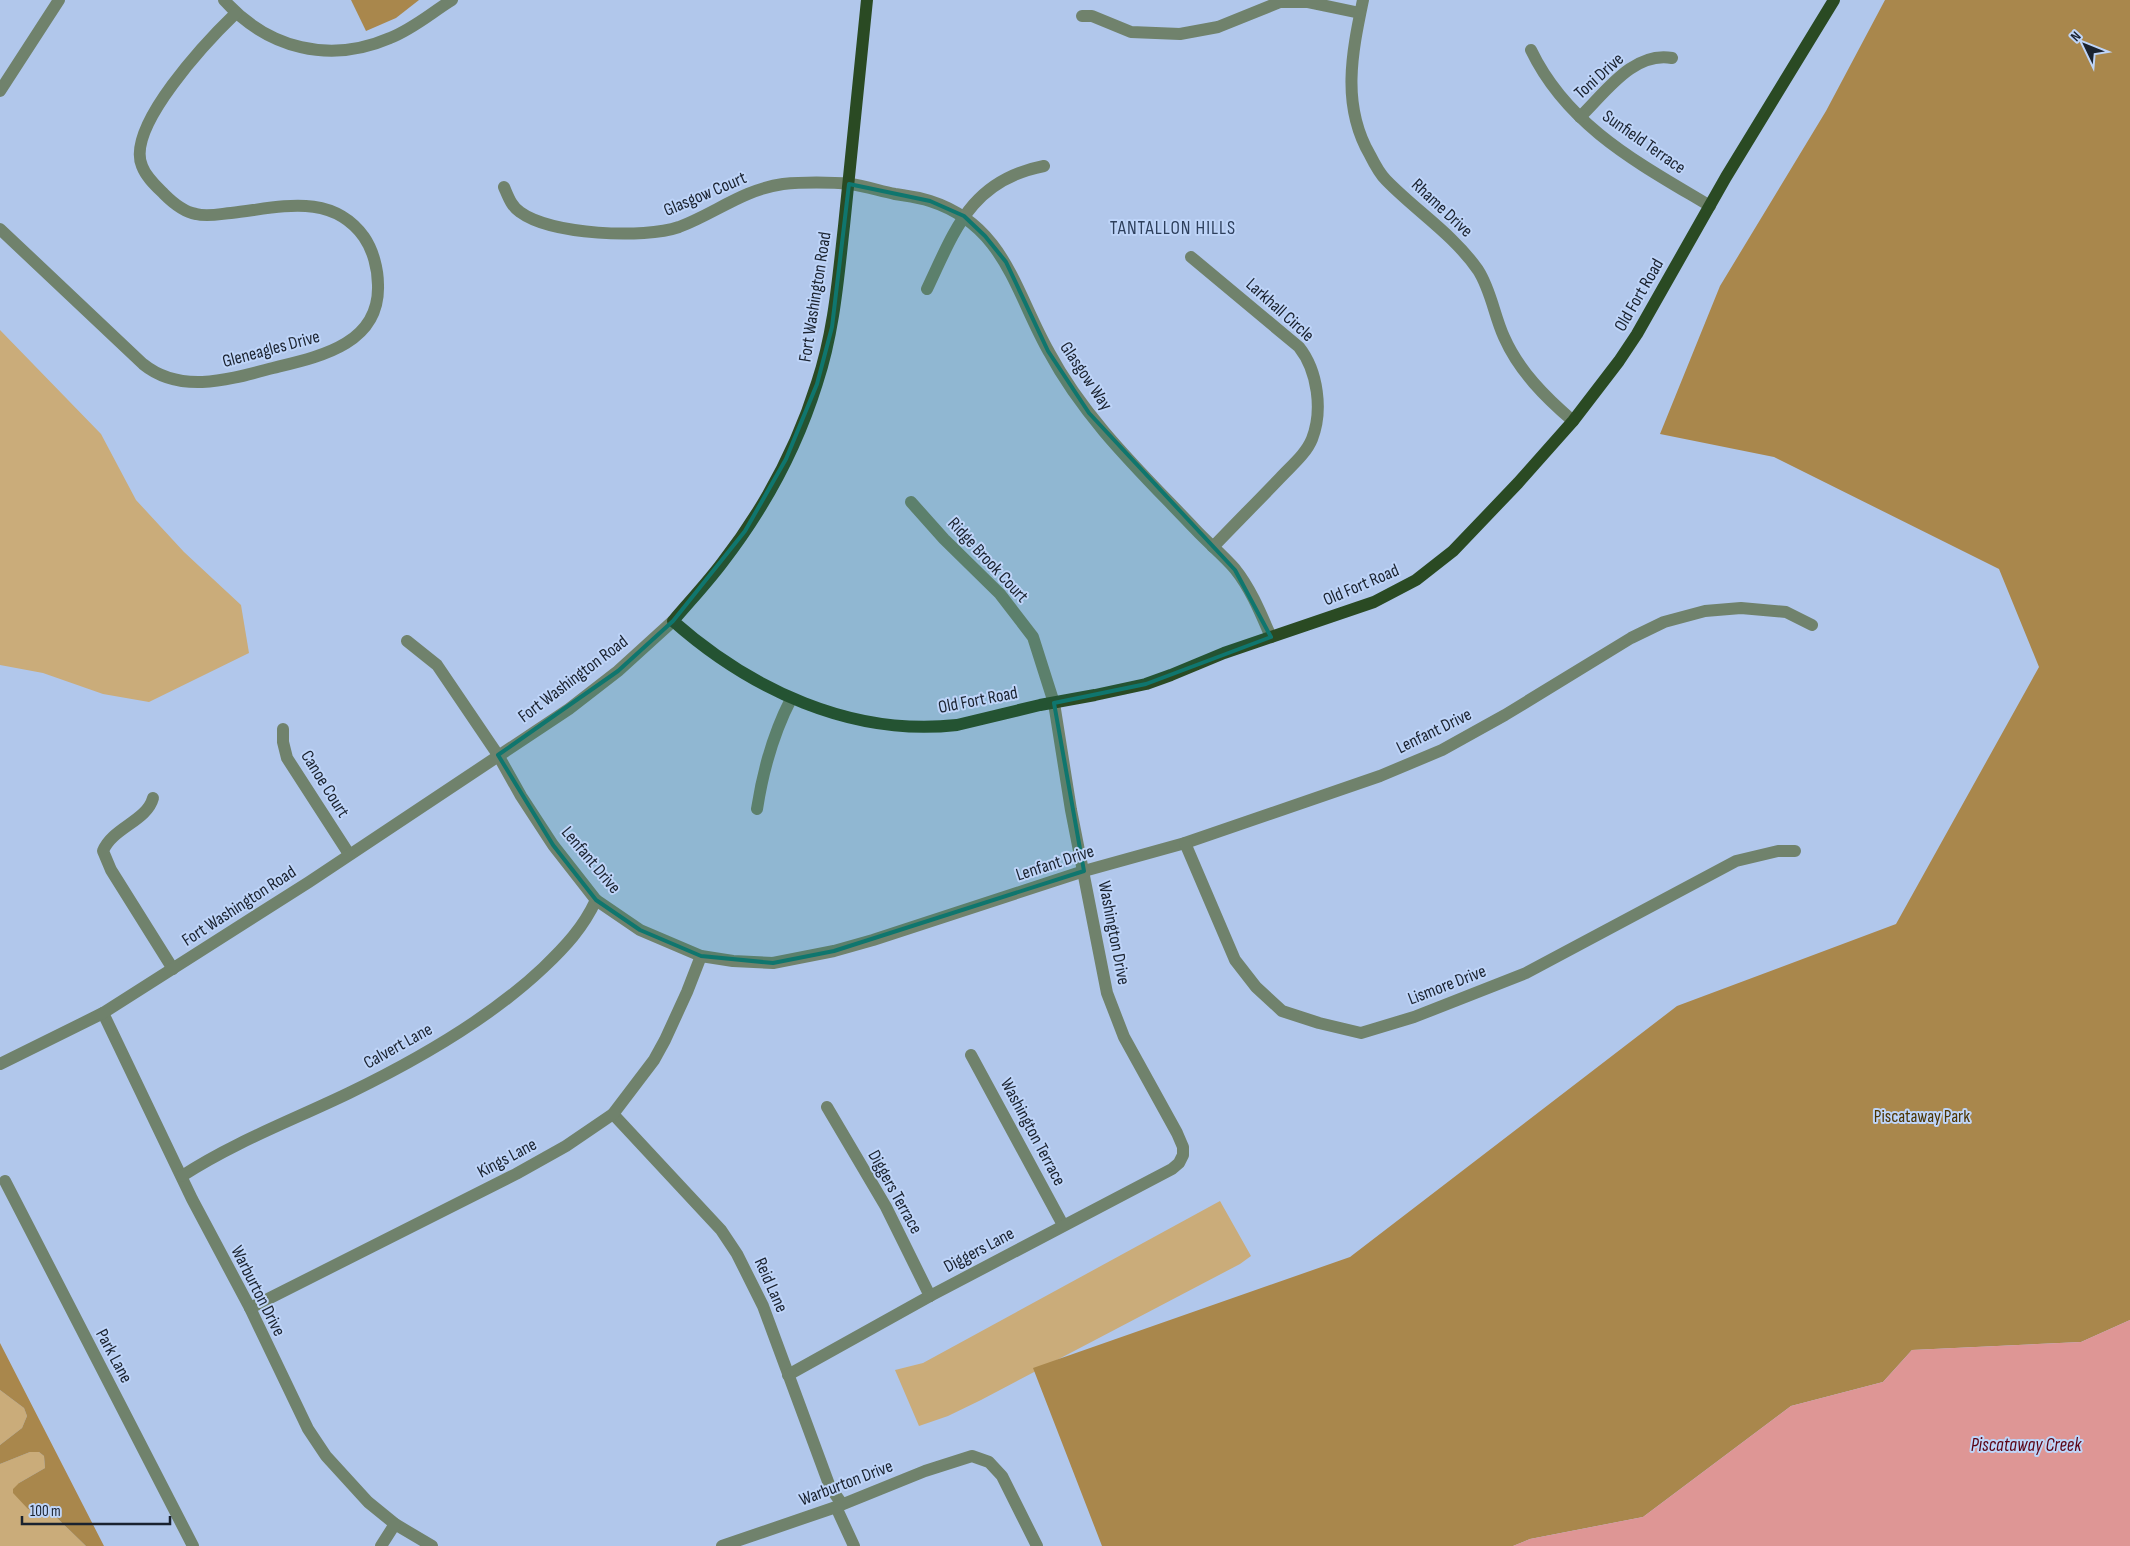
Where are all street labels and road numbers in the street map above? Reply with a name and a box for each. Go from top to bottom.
street label: Toni Drive [1570,48,1628,104]
street label: Sunfield Terrace [1598,106,1690,178]
street label: Glasgow Court [661,167,750,221]
street label: Rhame Drive [1407,174,1477,242]
street label: Fort Washington Road [794,230,836,364]
street label: Old Fort Road [1610,255,1668,335]
street label: Larkhall Circle [1242,274,1318,346]
street label: Gleneagles Drive [220,326,322,372]
street label: Glasgow Way [1055,338,1117,414]
street label: Ridge Brook Court [943,513,1033,607]
street label: Old Fort Road [1320,560,1402,610]
street label: Fort Washington Road [514,631,632,727]
street label: Old Fort Road [937,682,1019,718]
street label: Lenfant Drive [1393,704,1475,758]
street label: Canoe Court [296,747,354,822]
street label: Lenfant Drive [557,822,625,898]
street label: Lenfant Drive [1013,841,1097,885]
street label: Fort Washington Road [178,861,300,951]
street label: Washington Drive [1094,879,1134,987]
street label: Lismore Drive [1405,961,1489,1009]
street label: Calvert Lane [360,1019,436,1073]
street label: Washington Terrace [996,1075,1070,1189]
street label: Kings Lane [474,1134,540,1182]
street label: Diggers Terrace [863,1146,927,1238]
street label: Diggers Lane [940,1223,1018,1277]
street label: Warburton Drive [226,1242,290,1340]
street label: Reid Lane [750,1254,792,1316]
street label: Park Lane [91,1326,137,1386]
street label: Warburton Drive [796,1456,896,1510]

